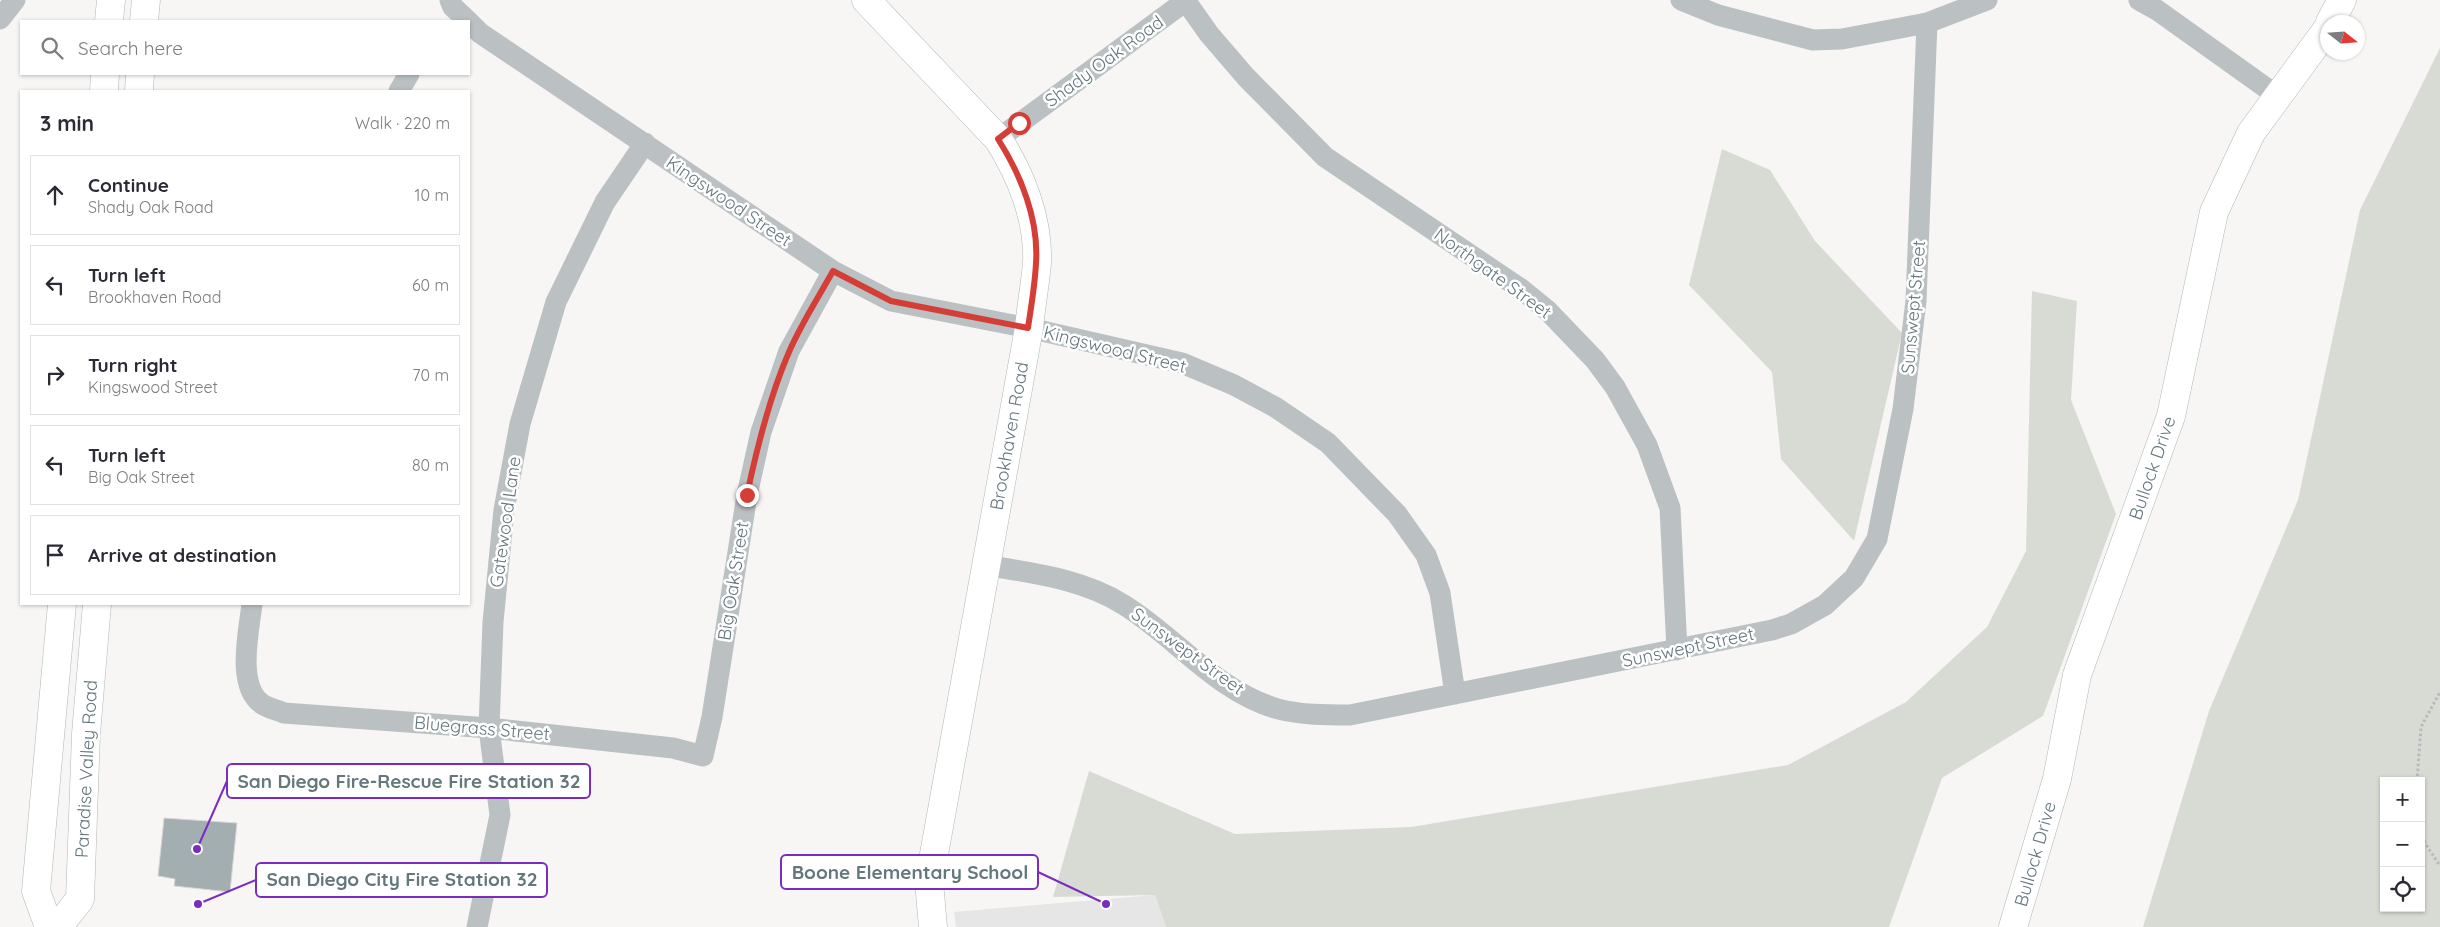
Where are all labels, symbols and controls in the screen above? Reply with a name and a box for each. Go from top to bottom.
street label: Shady Oak Road [1040,10,1168,112]
north arrow [2320,15,2365,60]
search box [20,20,470,75]
icon: search [38,34,66,62]
text: Search here [78,36,183,60]
text: 3 min [40,110,94,136]
route start [1008,112,1031,135]
text: Walk · 220 m [355,113,450,133]
street label: Kingswood Street [662,151,796,251]
text: Continue [88,173,169,197]
icon: ahead [41,181,69,209]
text: 10 m [415,185,449,205]
text: Shady Oak Road [88,197,214,217]
street label: Northgate Street [1430,223,1556,323]
street label: Sunswept Street [1896,239,1930,375]
text: Turn left [88,263,166,287]
icon: left [41,271,69,299]
text: 60 m [412,275,449,295]
text: Brookhaven Road [88,287,221,307]
street label: Kingswood Street [1041,320,1189,378]
text: Turn right [88,353,177,377]
street label: Brookhaven Road [985,360,1033,512]
icon: right [41,361,69,389]
text: 70 m [412,365,449,385]
text: Kingswood Street [88,377,218,397]
street label: Bullock Drive [2124,413,2180,523]
text: Turn left [88,443,166,467]
icon: left [41,451,69,479]
text: 80 m [412,455,449,475]
street label: Gatewood Lane [484,455,526,589]
text: Big Oak Street [88,467,195,487]
route end [736,484,759,507]
street label: Big Oak Street [712,520,754,642]
icon: arrive [41,541,69,569]
text: Arrive at destination [88,543,277,567]
street label: Sunswept Street [1127,602,1249,700]
street label: Sunswept Street [1620,622,1756,672]
street label: Paradise Valley Road [70,679,102,859]
street label: Bluegrass Street [413,711,551,745]
callout: San Diego Fire-Rescue Fire Station 32 [227,764,590,798]
text: San Diego Fire-Rescue Fire Station 32 [238,769,580,793]
map controls [2380,777,2425,912]
button: + [2380,777,2425,822]
street label: Bullock Drive [2009,799,2061,909]
button: − [2380,822,2425,867]
callout: Boone Elementary School [781,855,1038,889]
text: Boone Elementary School [792,860,1028,884]
callout: San Diego City Fire Station 32 [256,863,547,897]
text: San Diego City Fire Station 32 [267,867,538,891]
button: locate [2380,867,2425,912]

